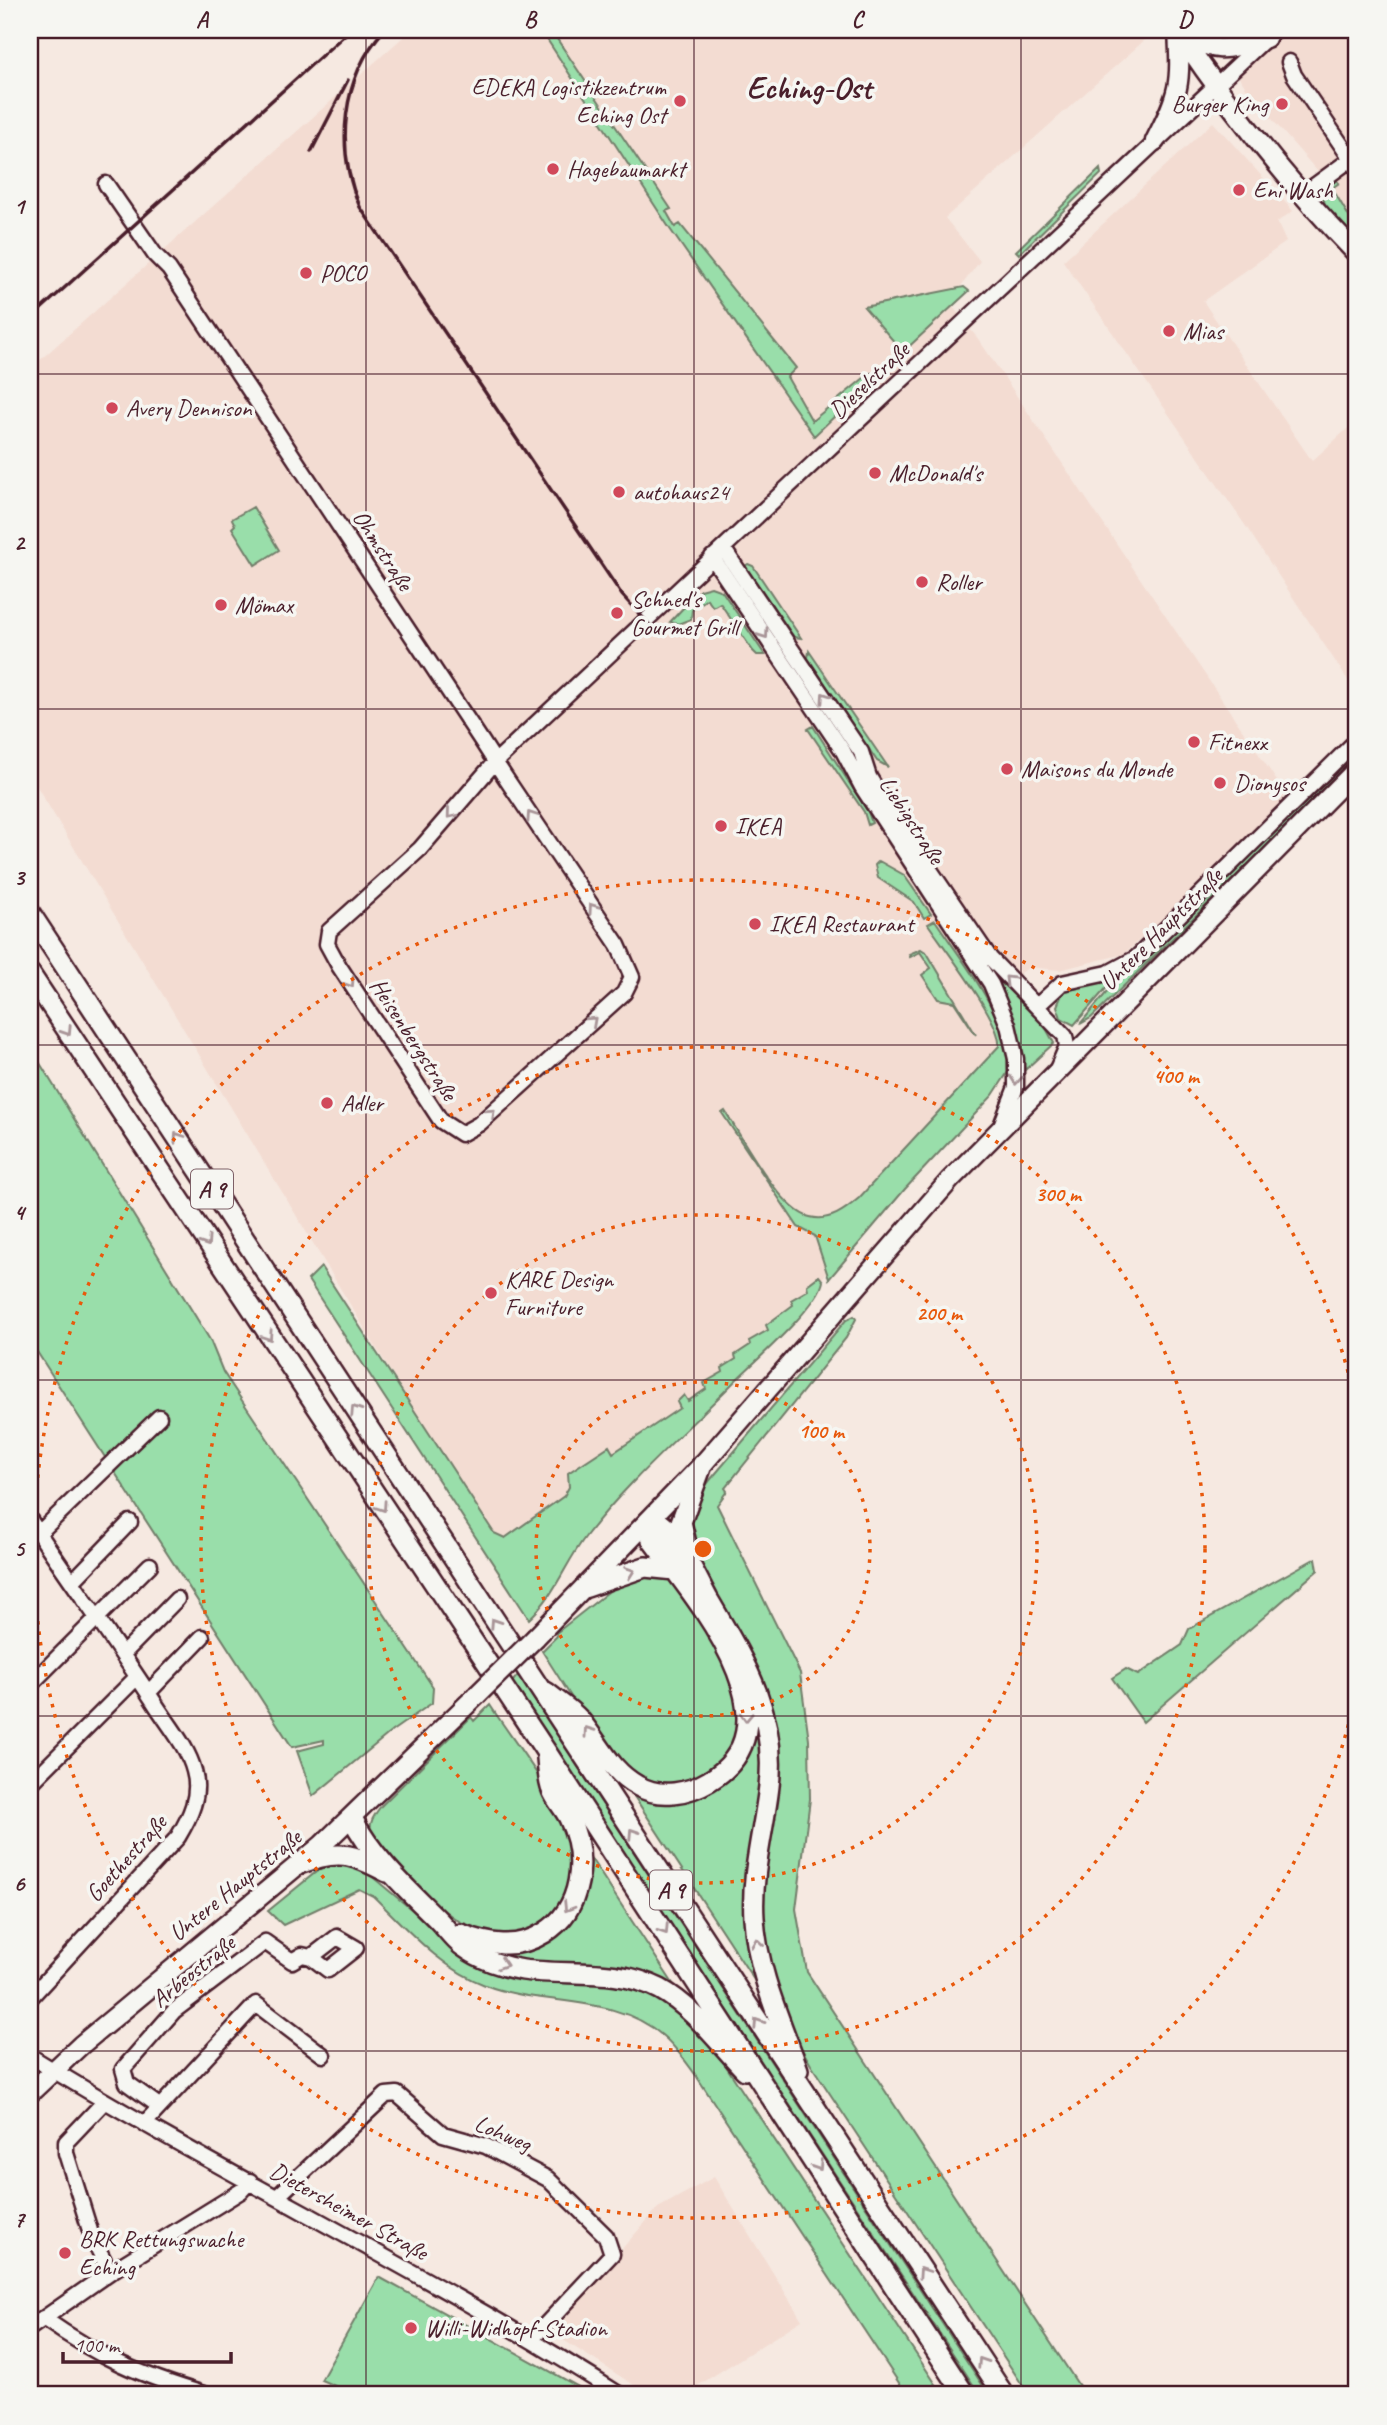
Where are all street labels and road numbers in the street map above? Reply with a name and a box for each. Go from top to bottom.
street label: Dieselstraße [823,334,917,425]
street label: Ohmstraße [346,504,421,598]
street label: Liebigstraße [873,770,953,871]
street label: Untere Hauptstraße [1093,860,1230,997]
street label: Heisenbergstraße [363,972,466,1108]
road number: A 9 [191,1170,233,1208]
street label: Goethestraße [79,1806,174,1908]
street label: Untere Hauptstraße [163,1821,309,1947]
road number: A 9 [650,1870,692,1910]
street label: Arbeostraße [145,1927,243,2014]
street label: Lohweg [470,2108,537,2159]
street label: Dietersheimer Straße [265,2155,435,2268]

